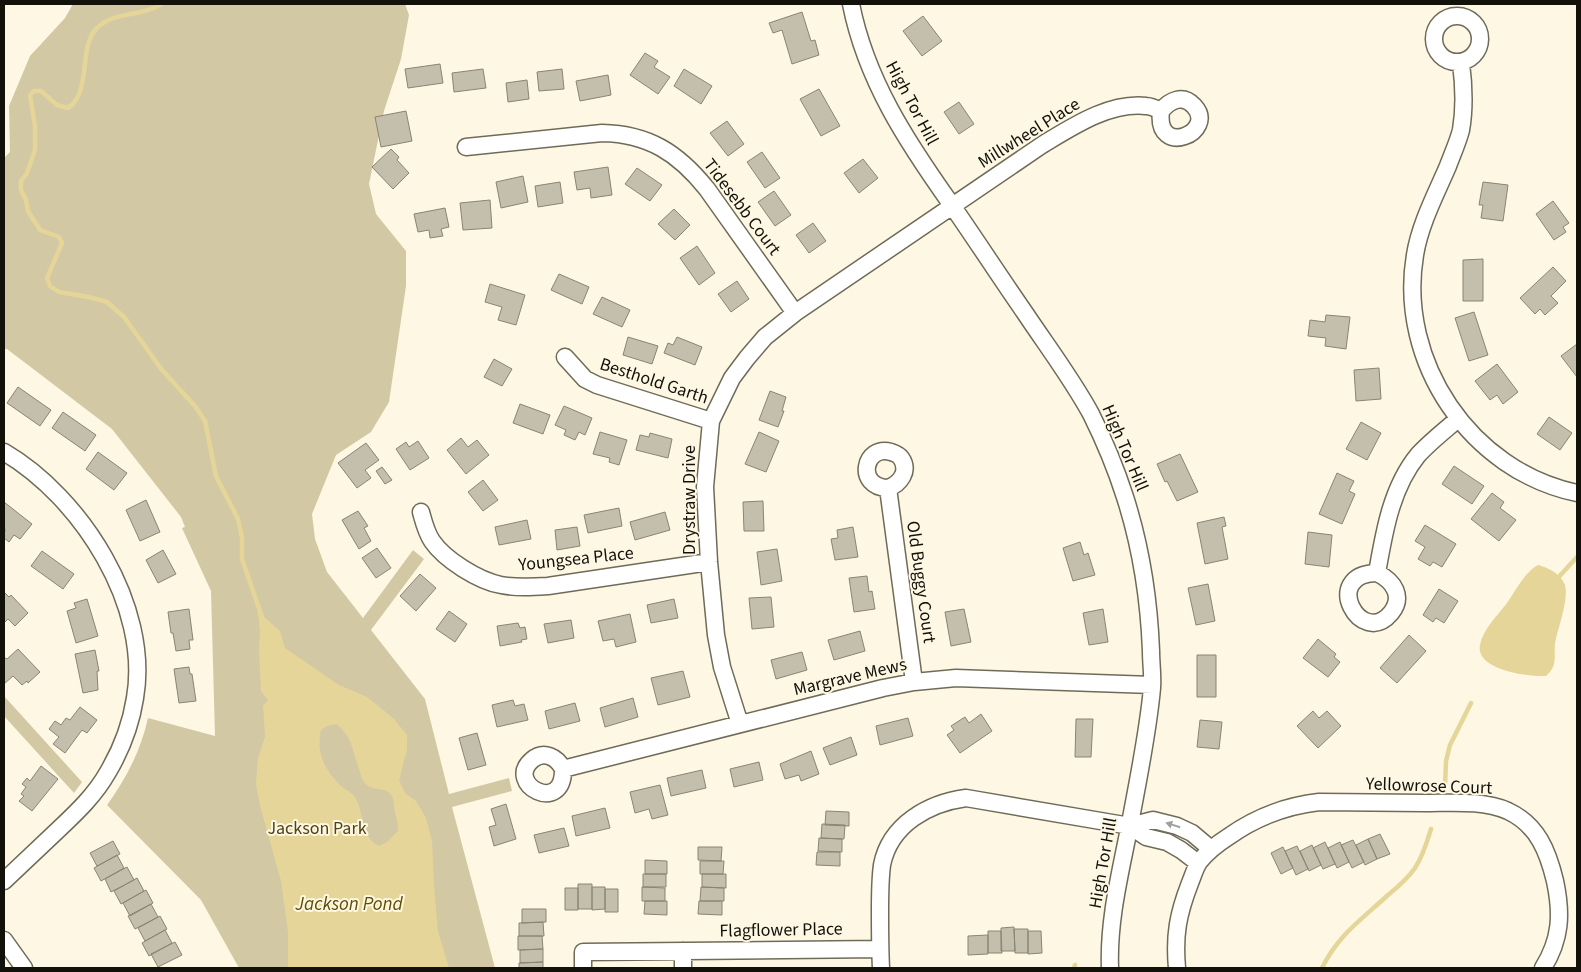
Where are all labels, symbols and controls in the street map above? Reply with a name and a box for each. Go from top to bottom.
street label: High Tor Hill [879,56,945,150]
street label: Millwheel Place [973,92,1085,174]
street label: Tidesebb Court [697,153,787,261]
street label: Besthold Garth [596,352,712,410]
street label: High Tor Hill [1096,401,1154,495]
street label: Drystraw Drive [677,445,702,555]
street label: Old Buggy Court [900,519,942,645]
street label: Youngsea Place [516,541,635,578]
street label: Margrave Mews [791,652,909,702]
street label: Yellowrose Court [1364,771,1493,801]
park label: Jackson Park [267,816,367,841]
street label: High Tor Hill [1083,816,1123,910]
one-way arrow [1166,821,1181,829]
water label: Jackson Pond [294,891,404,918]
street label: Flagflower Place [719,916,843,944]

